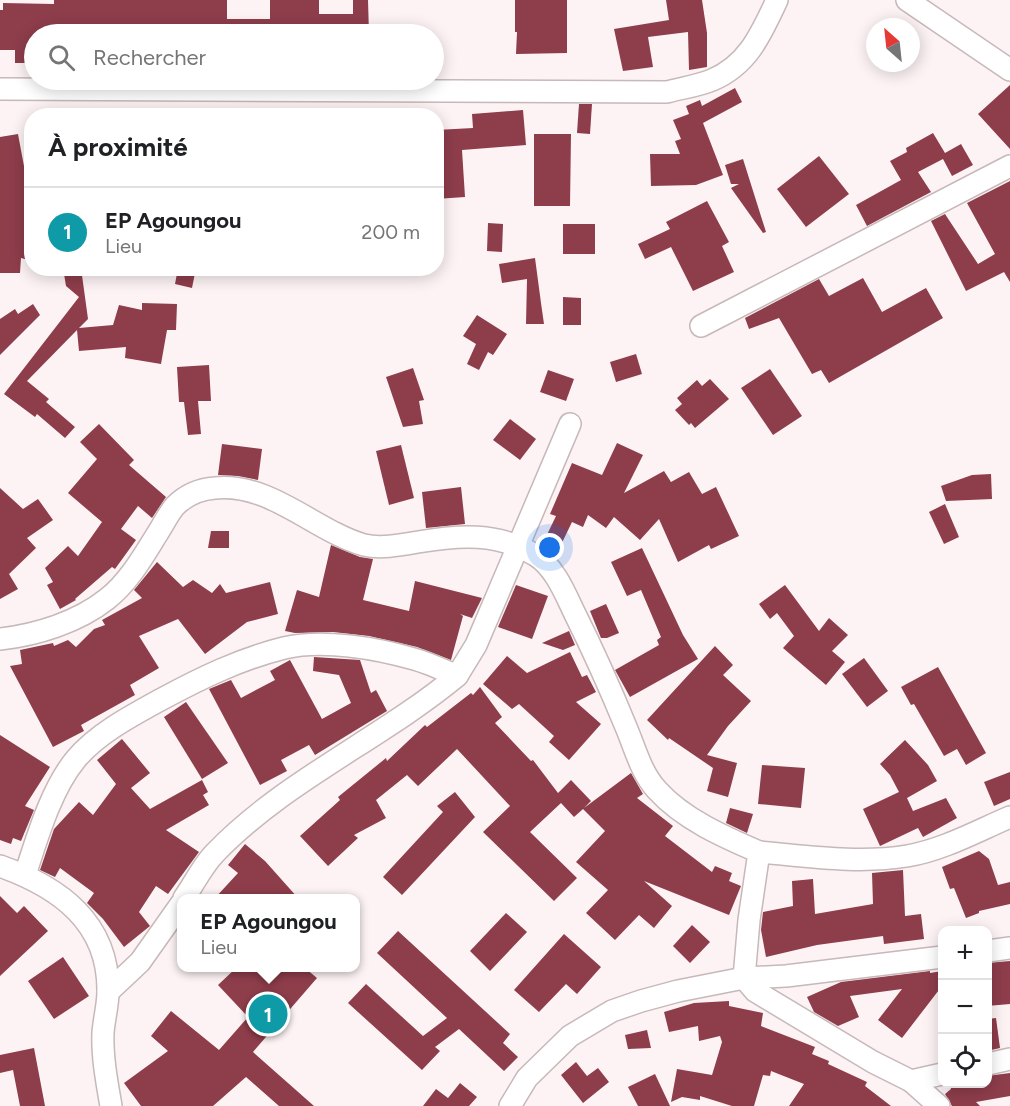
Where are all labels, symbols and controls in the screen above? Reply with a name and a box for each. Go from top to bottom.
north arrow [866,18,920,72]
search box [24,24,444,90]
icon: search [45,41,78,74]
text: Rechercher [93,44,206,71]
text: À proximité [48,131,188,163]
text: EP Agoungou [105,207,241,234]
text: 1 [63,220,72,244]
text: 200 m [361,220,420,244]
text: Lieu [105,234,142,258]
your location [535,533,564,562]
popup [177,894,360,972]
text: EP Agoungou [200,908,337,935]
map controls [938,926,992,1088]
button: + [938,926,992,980]
text: Lieu [200,935,237,959]
button: − [938,980,992,1034]
pin: 1 [248,992,288,1036]
button: locate [938,1034,992,1088]

